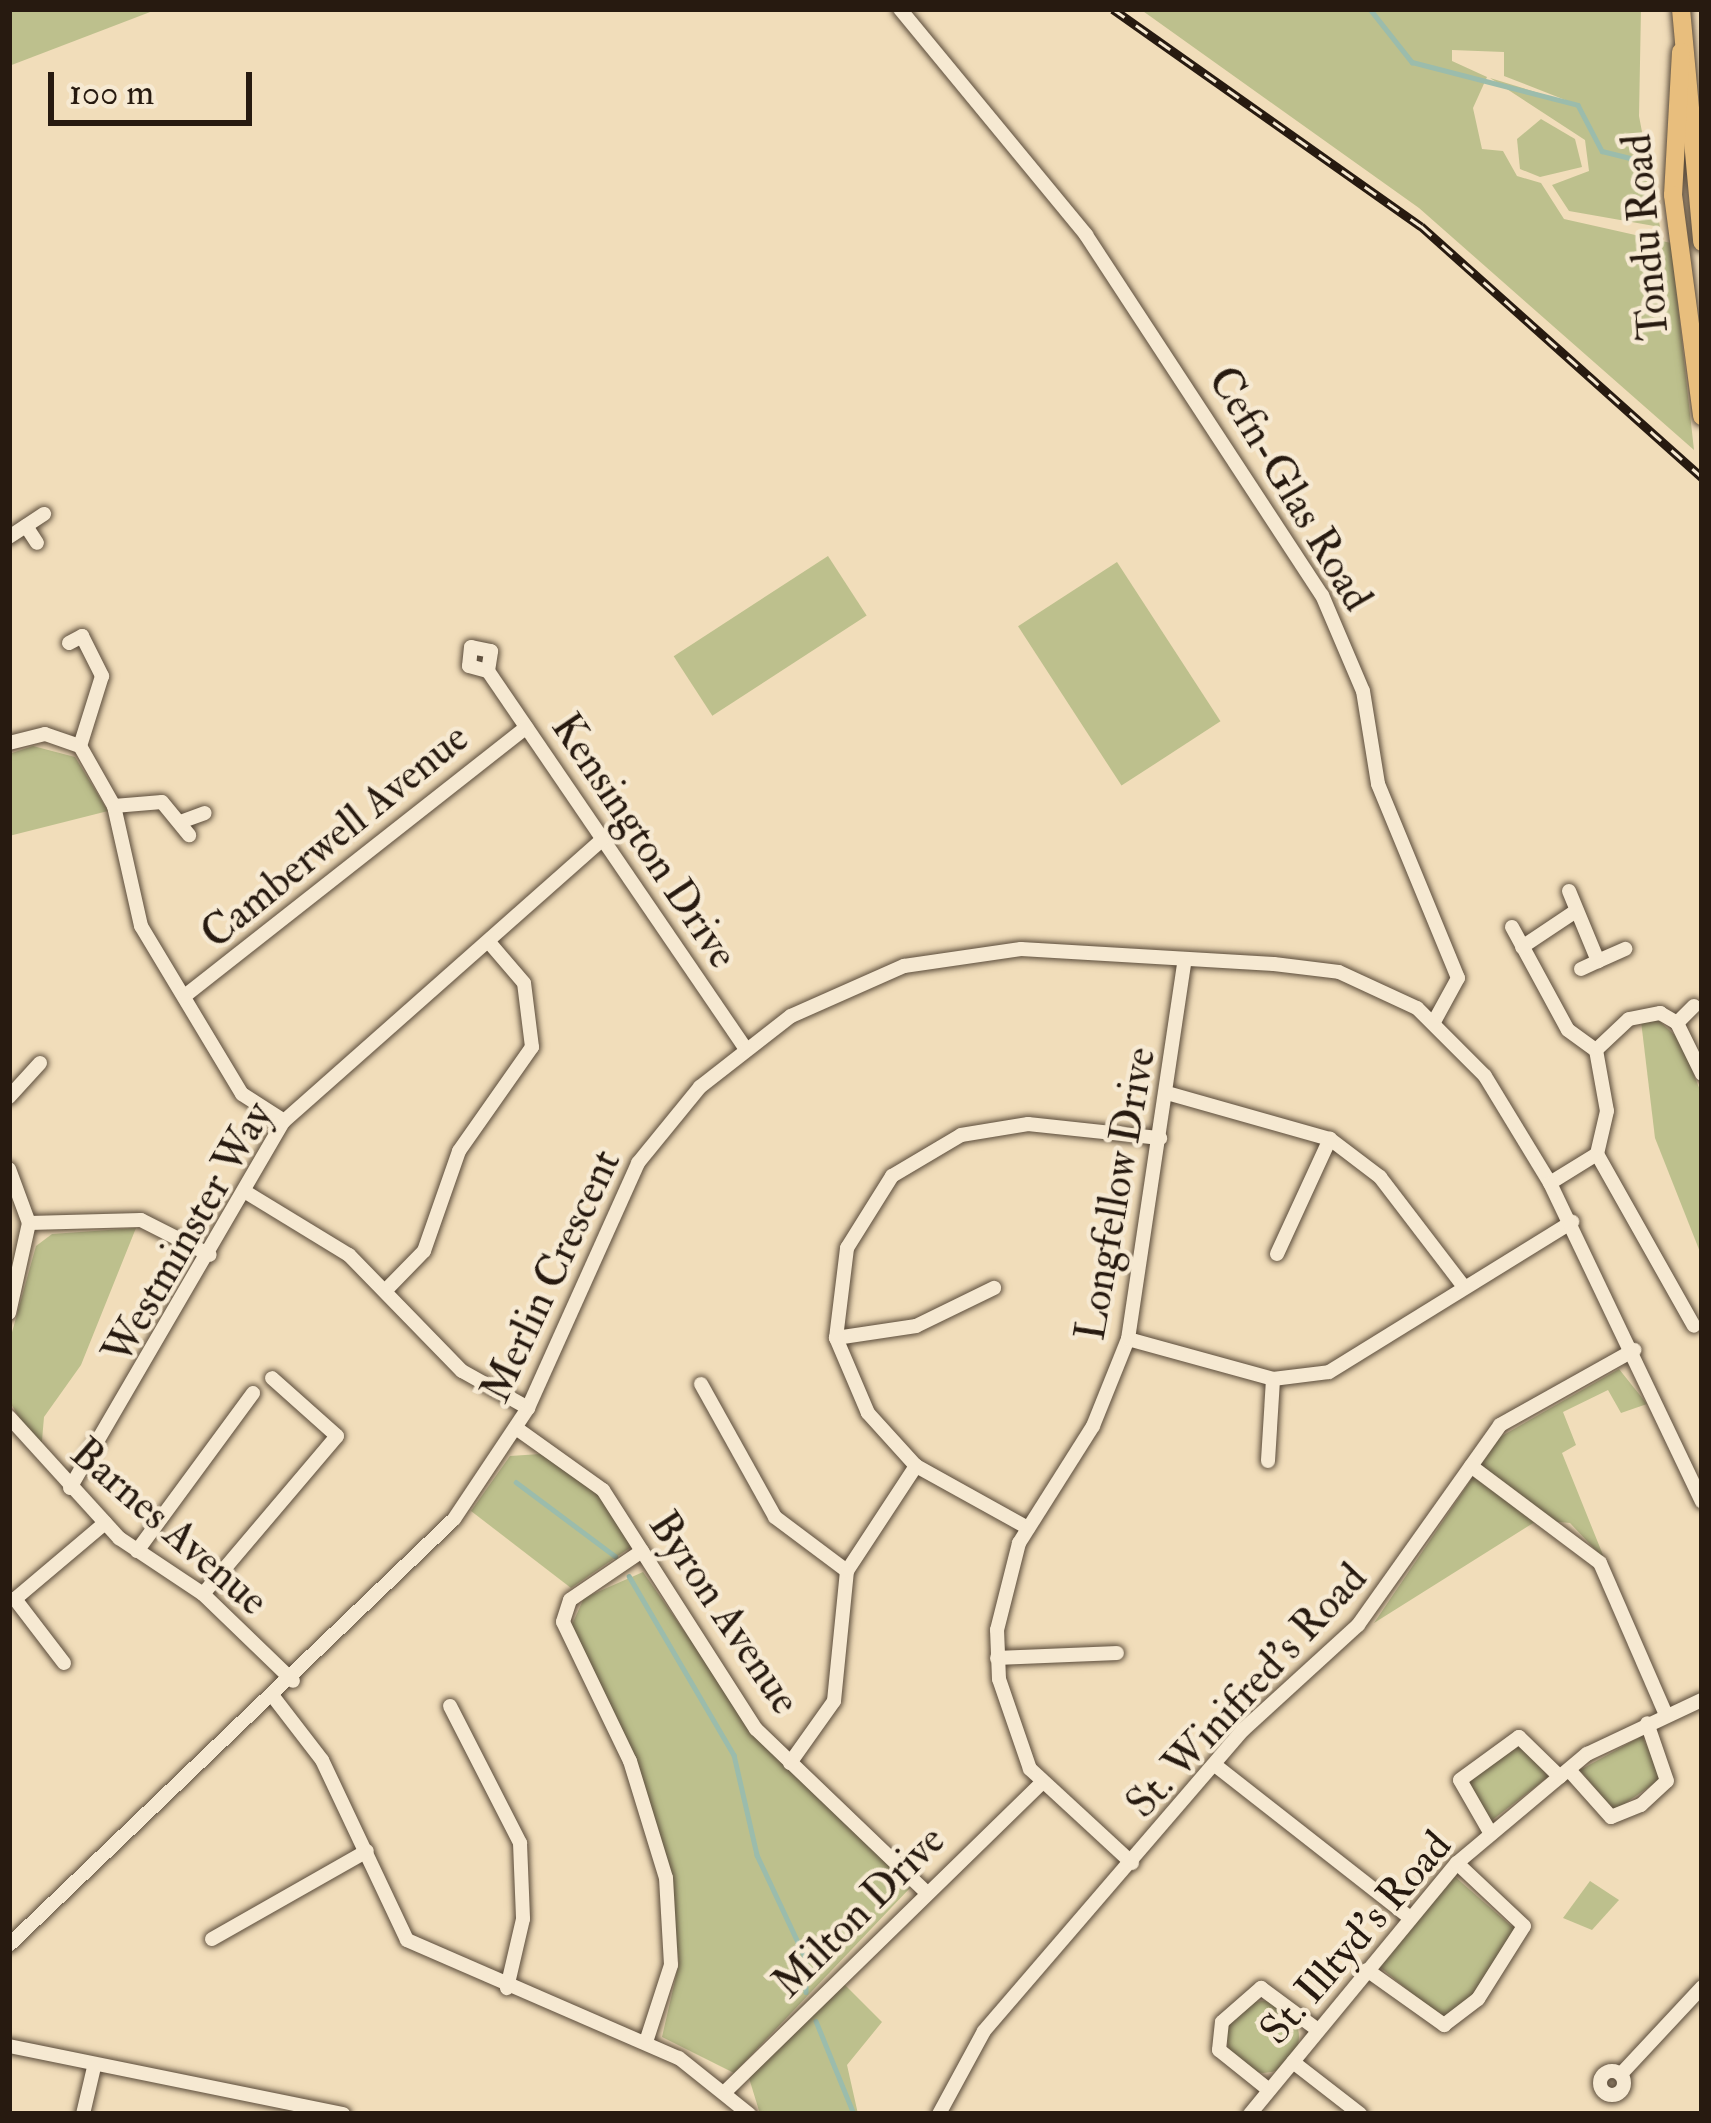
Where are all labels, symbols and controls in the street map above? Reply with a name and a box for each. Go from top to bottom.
scale bar [54,48,258,122]
text: 100 m [69,70,154,115]
street label: Tondu Road [1612,132,1680,342]
street label: Cefn-Glas Road [1197,358,1383,620]
street label: Kensington Drive [540,704,748,978]
street label: Camberwell Avenue [191,713,479,959]
street label: Longfellow Drive [1065,1044,1167,1344]
street label: Westminster Way [93,1093,283,1373]
street label: Merlin Crescent [471,1142,631,1410]
street label: Barnes Avenue [60,1428,278,1626]
street label: Byron Avenue [638,1502,810,1724]
street label: St. Winifred's Road [1116,1553,1378,1829]
street label: Milton Drive [762,1815,956,2009]
street label: St. Illtyd's Road [1250,1821,1462,2055]

